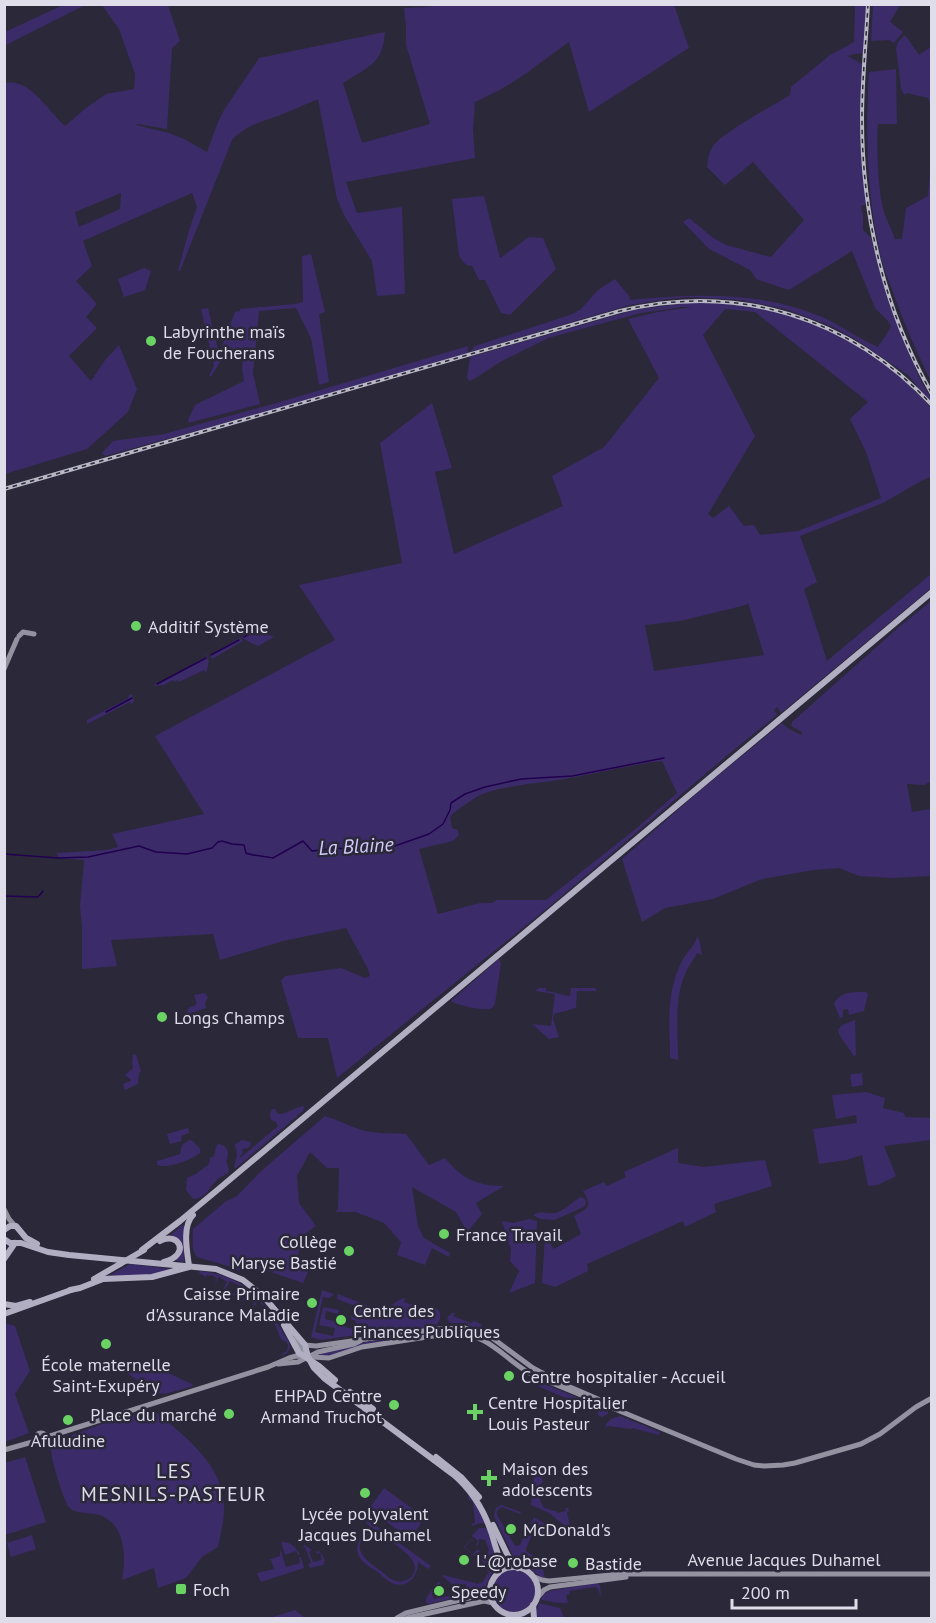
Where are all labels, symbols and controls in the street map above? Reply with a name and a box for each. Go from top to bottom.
place label: Labyrinthe maïs de Foucherans [163,320,285,364]
marker: Labyrinthe maïs de Foucherans [144,334,158,348]
place label: Additif Système [148,615,269,638]
marker: Additif Système [129,619,143,633]
water label: La Blaine [318,831,395,861]
place label: Longs Champs [174,1006,285,1029]
marker: Longs Champs [155,1010,169,1024]
place label: France Travail [456,1223,563,1246]
marker: France Travail [437,1227,451,1241]
place label: Collège Maryse Bastié [231,1230,337,1274]
marker: Collège Maryse Bastié [342,1244,356,1258]
place label: Caisse Primaire d'Assurance Maladie [146,1282,300,1326]
marker: Caisse Primaire d'Assurance Maladie [305,1296,319,1310]
place label: Centre des Finances Publiques [353,1299,500,1343]
marker: Centre des Finances Publiques [334,1313,348,1327]
marker: École maternelle Saint-Exupéry [99,1337,113,1351]
place label: École maternelle Saint-Exupéry [41,1353,171,1397]
place label: Centre hospitalier - Accueil [521,1365,726,1388]
marker: Centre hospitalier - Accueil [502,1369,516,1383]
place label: EHPAD Centre Armand Truchot [260,1384,382,1428]
place label: Centre Hospitalier Louis Pasteur [488,1391,627,1435]
marker: EHPAD Centre Armand Truchot [387,1398,401,1412]
place label: Place du marché [90,1403,217,1426]
marker: Centre Hospitalier Louis Pasteur [466,1403,484,1421]
marker: Place du marché [222,1407,236,1421]
marker: Afuludine [61,1413,75,1427]
place label: Afuludine [31,1429,105,1452]
place label: Maison des adolescents [502,1457,593,1501]
district label: LES MESNILS-PASTEUR [81,1458,267,1507]
marker: Maison des adolescents [480,1469,498,1487]
marker: Lycée polyvalent Jacques Duhamel [358,1486,372,1500]
place label: Lycée polyvalent Jacques Duhamel [298,1502,432,1546]
place label: McDonald's [523,1518,611,1541]
marker: McDonald's [504,1522,518,1536]
street label: Avenue Jacques Duhamel [687,1548,881,1571]
place label: L'@robase [476,1549,557,1572]
place label: Bastide [585,1552,642,1575]
marker: L'@robase [457,1553,471,1567]
marker: Bastide [566,1556,580,1570]
scale bar [732,1572,856,1610]
place label: Foch [193,1578,230,1601]
place label: Speedy [451,1580,507,1603]
text: 200 m [741,1581,790,1604]
marker: Foch [174,1582,188,1596]
marker: Speedy [432,1584,446,1598]

